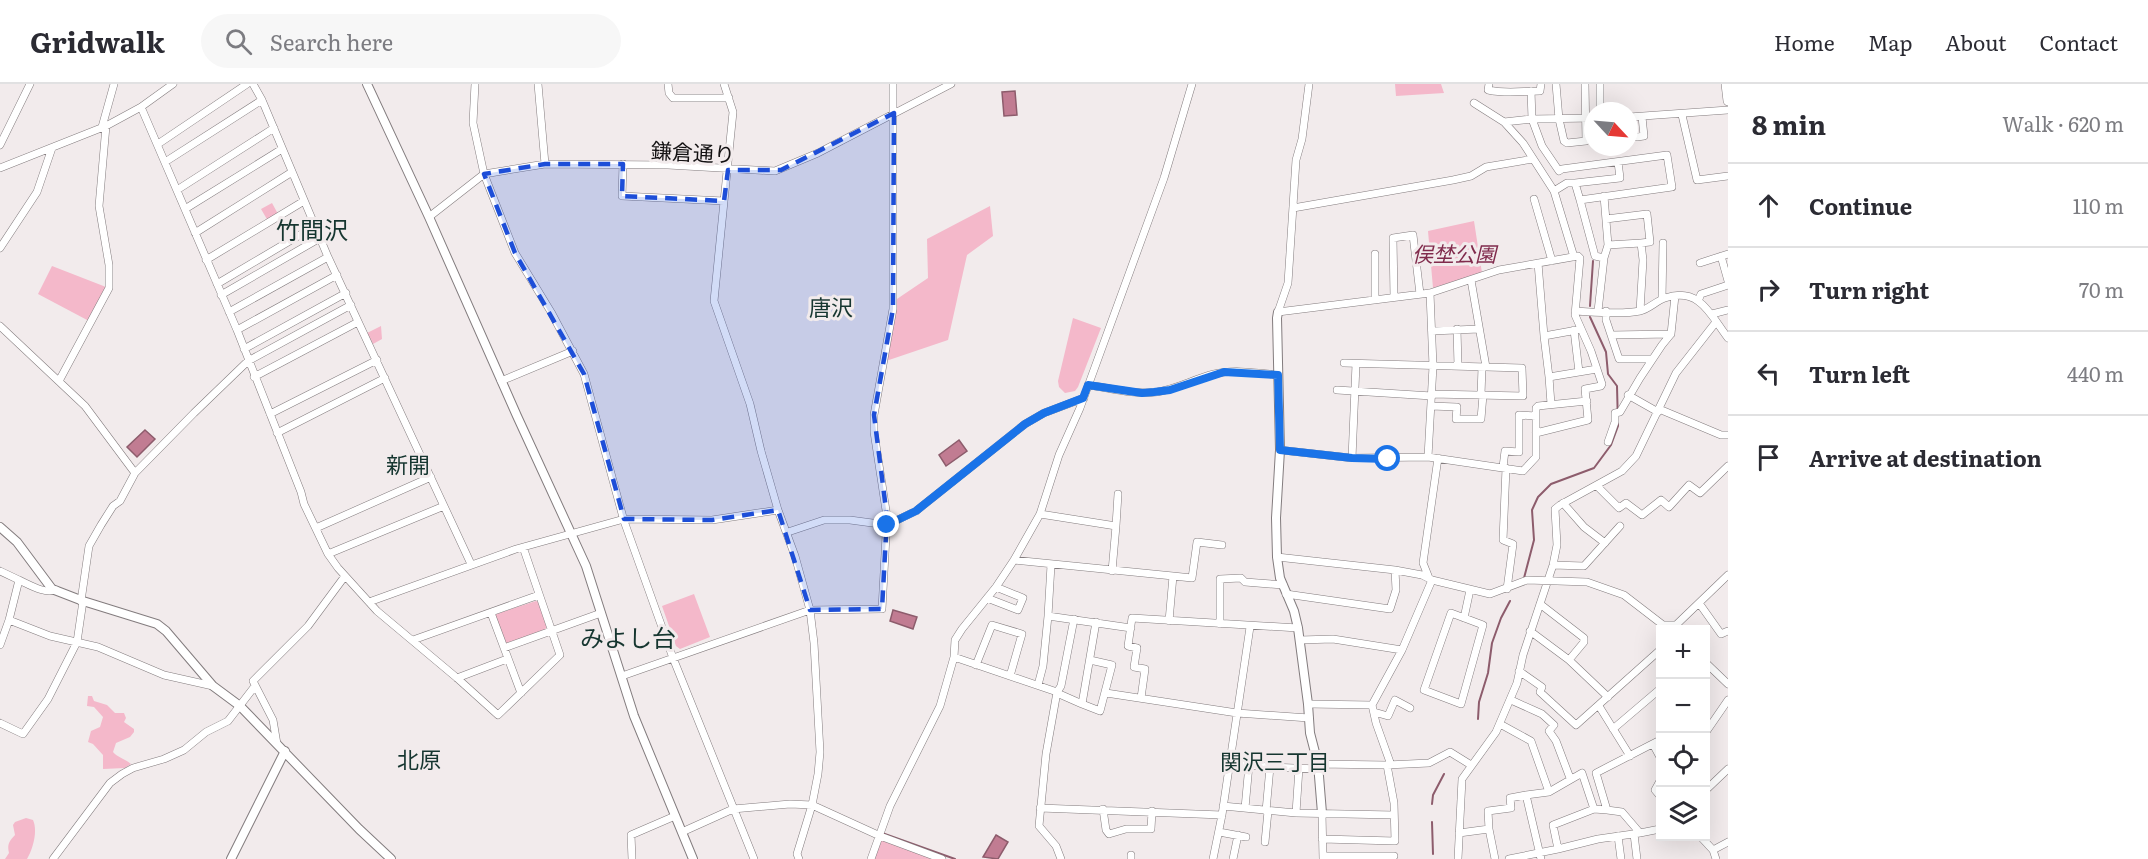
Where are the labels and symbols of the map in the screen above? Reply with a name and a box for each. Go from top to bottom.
north arrow [1584,102,1638,156]
street label: 鎌倉通り [650,133,736,169]
district label: 竹間沢 [276,211,348,246]
park label: 俣埜公園 [1412,237,1499,268]
district label: 唐沢 [809,290,853,323]
route start [1374,445,1400,471]
district label: 新開 [386,447,430,480]
route end [873,511,899,537]
district label: みよし台 [580,619,676,654]
district label: 北原 [397,742,441,775]
district label: 関沢三丁目 [1220,744,1330,777]

